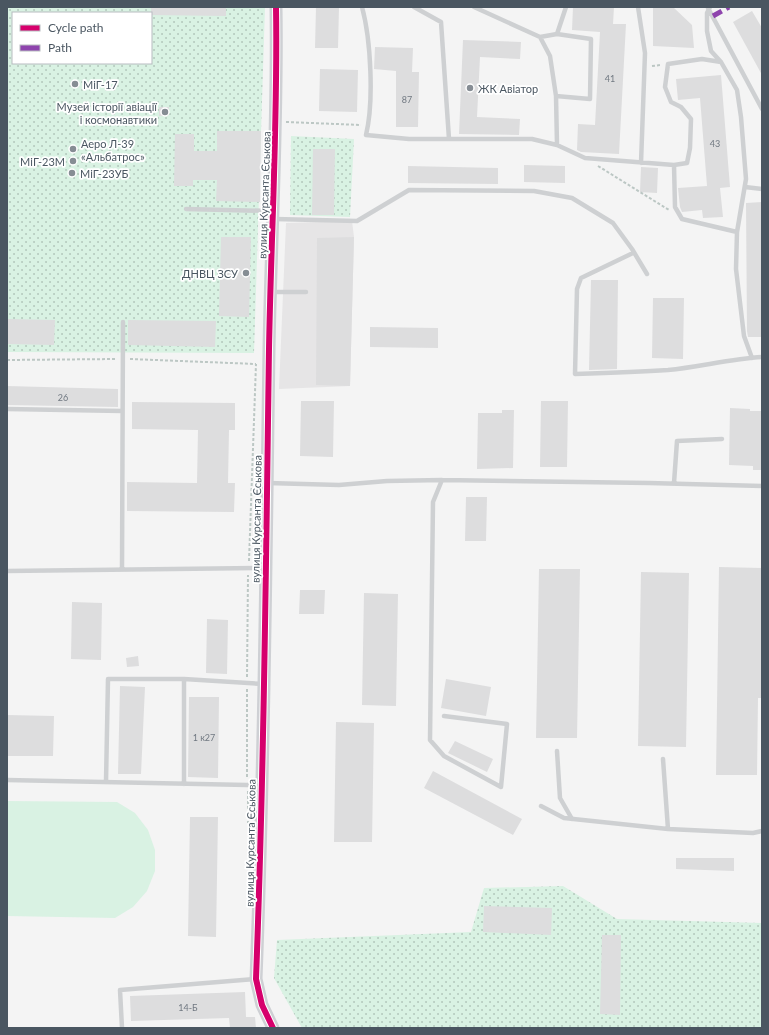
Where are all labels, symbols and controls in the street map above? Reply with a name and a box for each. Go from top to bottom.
legend [12,12,152,64]
text: Cycle path [48,20,103,35]
text: Path [48,40,72,55]
house number: 41 [605,73,615,84]
place label: МіГ-17 [83,78,118,91]
marker: МіГ-17 [70,79,80,89]
place label: ЖК Авіатор [478,82,538,95]
marker: ЖК Авіатор [465,83,475,93]
house number: 87 [402,94,412,105]
place label: Музей історії авіації і космонавтики [57,100,157,126]
marker: Музей історії авіації і космонавтики [160,107,170,117]
street label: вулиця Курсанта Єськова [255,131,273,259]
place label: Аеро Л-39 «Альбатрос» [81,137,145,163]
house number: 43 [710,138,720,149]
marker: Аеро Л-39 «Альбатрос» [68,144,78,154]
place label: МіГ-23М [20,155,65,168]
marker: МіГ-23М [68,156,78,166]
place label: МіГ-23УБ [80,167,129,180]
marker: МіГ-23УБ [67,168,77,178]
place label: ДНВЦ ЗСУ [182,267,238,280]
marker: ДНВЦ ЗСУ [241,268,251,278]
house number: 26 [58,392,68,403]
street label: вулиця Курсанта Єськова [248,455,264,583]
house number: 1 к27 [193,732,215,743]
street label: вулиця Курсанта Єськова [242,779,258,907]
house number: 14-Б [178,1002,198,1013]

